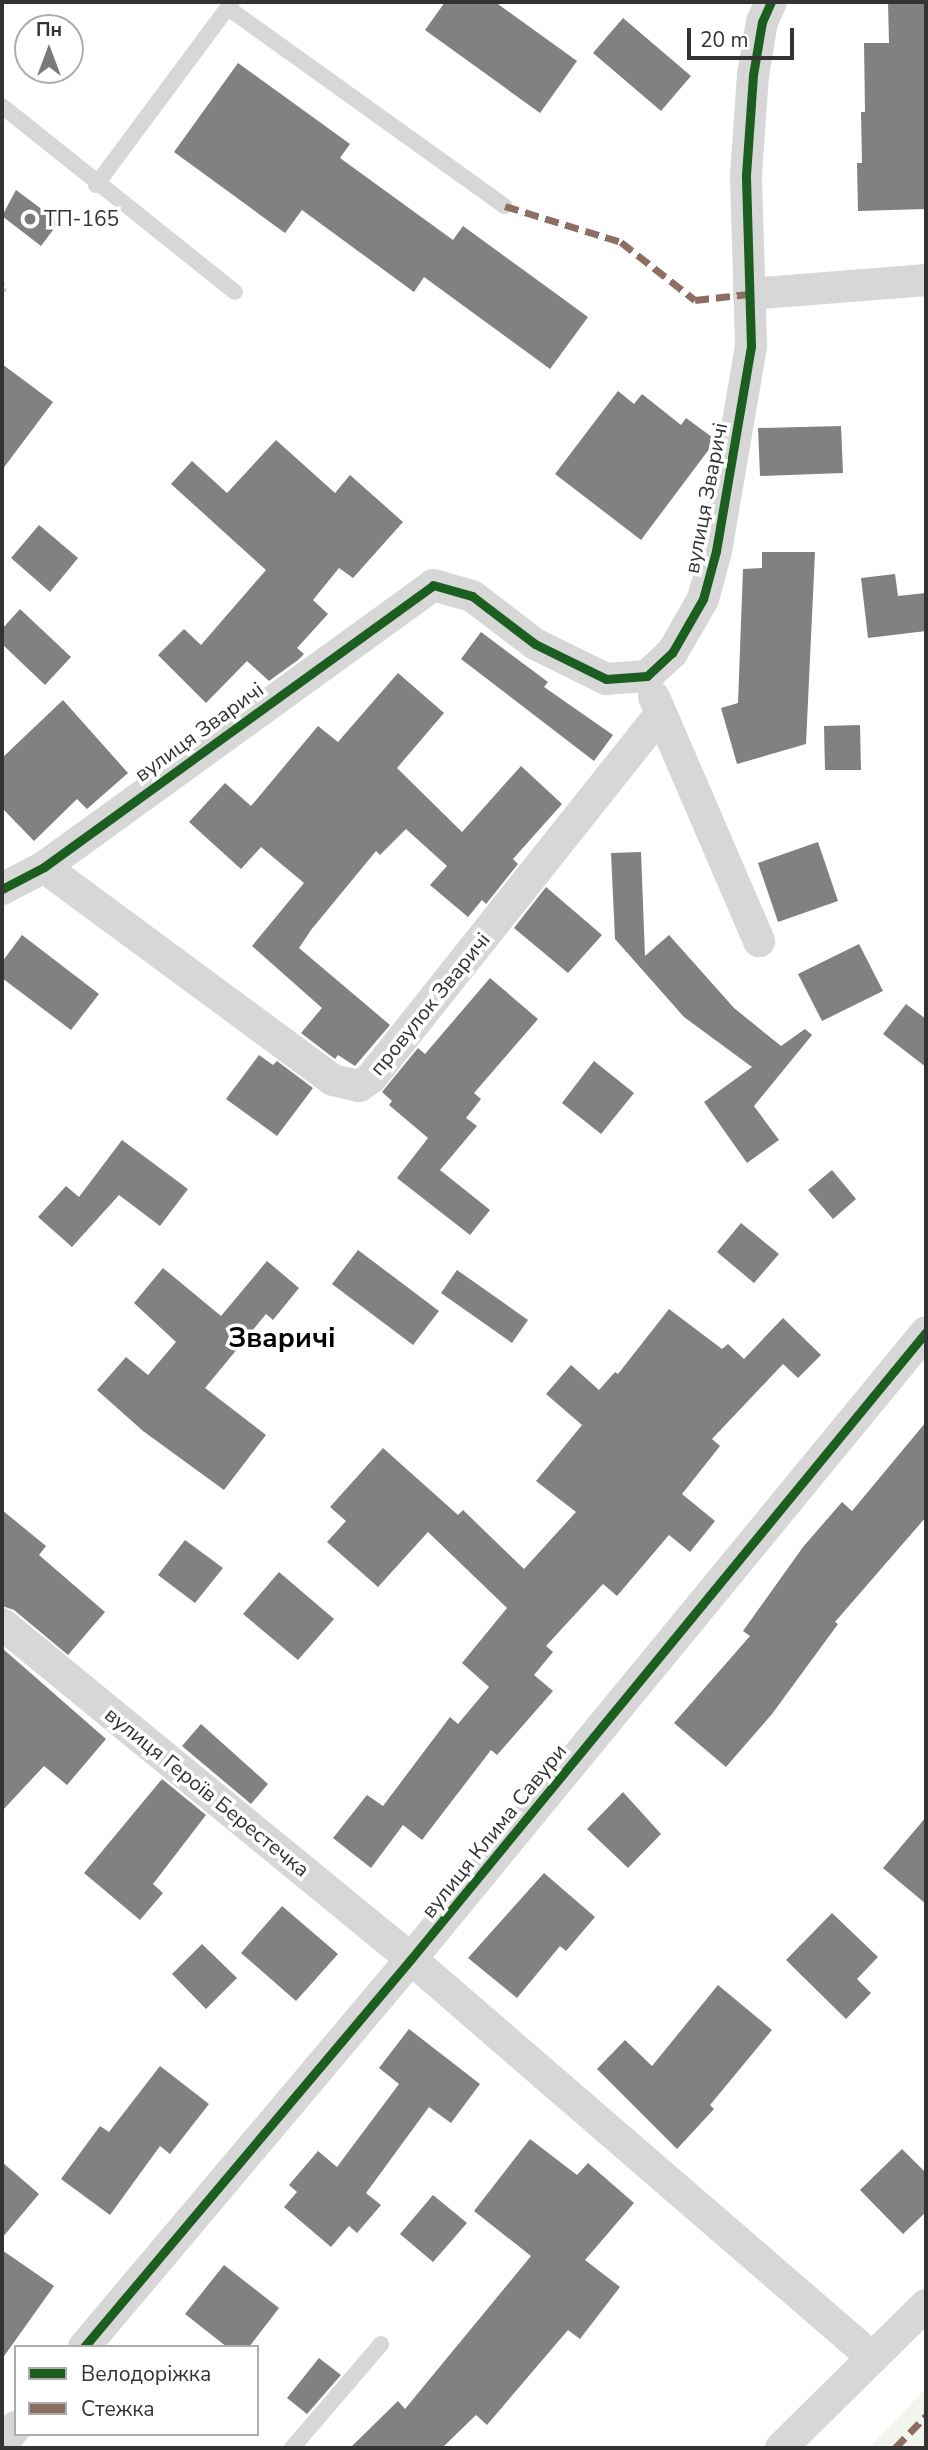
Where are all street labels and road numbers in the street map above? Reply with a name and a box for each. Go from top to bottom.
street label: вулиця Зваричі [679,420,733,576]
street label: вулиця Зваричі [130,677,268,787]
street label: провулок Зваричі [365,927,495,1081]
street label: вулиця Героїв Берестечка [100,1702,314,1882]
street label: вулиця Клима Савури [416,1739,572,1923]

